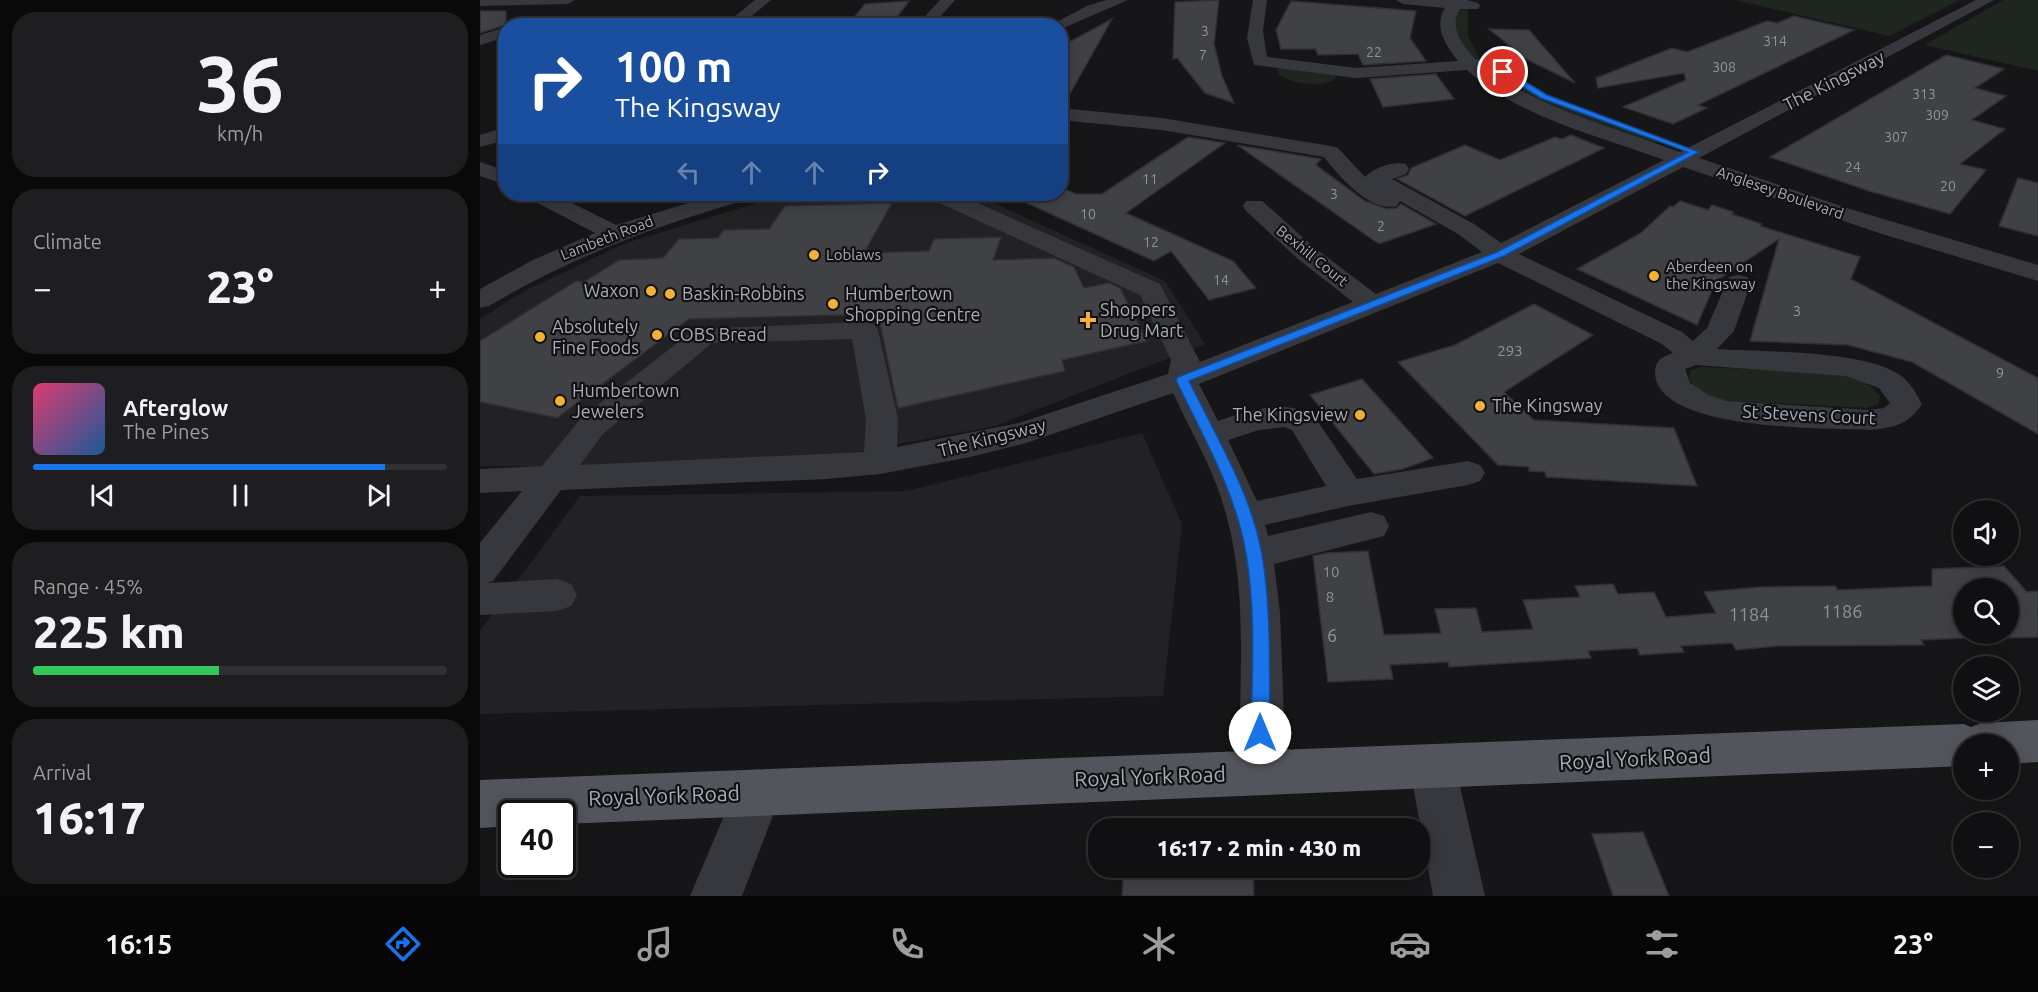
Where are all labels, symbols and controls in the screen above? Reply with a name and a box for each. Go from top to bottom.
house number: 3 [1201,23,1209,39]
house number: 314 [1763,33,1787,49]
text: 36 [196,39,284,127]
icon: right [516,42,594,120]
text: 100 m [615,43,732,90]
house number: 22 [1366,44,1382,60]
pin [1477,46,1528,97]
street label: The Kingsway [1780,46,1888,114]
house number: 7 [1199,47,1207,63]
icon: arrive [1486,55,1519,88]
house number: 308 [1712,59,1736,75]
house number: 313 [1912,86,1936,102]
text: The Kingsway [615,92,781,122]
house number: 309 [1925,107,1949,123]
text: km/h [217,122,263,145]
house number: 307 [1884,129,1908,145]
icon: left [672,156,705,189]
icon: ahead [735,156,768,189]
icon: ahead [798,156,831,189]
icon: right [861,156,894,189]
house number: 24 [1845,159,1861,175]
street label: Anglesey Boulevard [1714,163,1846,222]
house number: 11 [1142,171,1158,187]
house number: 20 [1940,178,1956,194]
house number: 3 [1330,186,1338,202]
house number: 10 [1080,206,1096,222]
street label: Lambeth Road [558,212,656,263]
house number: 2 [1377,218,1385,234]
street label: Bexhill Court [1273,222,1352,290]
text: Climate [33,230,102,253]
house number: 12 [1143,234,1159,250]
place label: Loblaws [826,246,881,263]
marker: Loblaws [807,248,821,262]
place label: Aberdeen on the Kingsway [1666,258,1756,292]
text: 23° [206,261,274,312]
text: − [33,269,52,306]
text: + [428,269,447,306]
marker: Aberdeen on the Kingsway [1647,269,1661,283]
house number: 14 [1213,272,1229,288]
place label: Waxon [584,280,639,300]
place label: Baskin-Robbins [682,283,805,303]
place label: Humbertown Shopping Centre [845,283,980,324]
marker: Waxon [644,284,658,298]
marker: Baskin-Robbins [663,287,677,301]
marker: Humbertown Shopping Centre [826,297,840,311]
place label: Shoppers Drug Mart [1100,299,1183,340]
house number: 3 [1793,302,1801,319]
marker: Shoppers Drug Mart [1081,313,1095,327]
place label: Absolutely Fine Foods [552,316,639,357]
place label: COBS Bread [669,324,767,344]
marker: COBS Bread [650,328,664,342]
marker: Absolutely Fine Foods [533,330,547,344]
house number: 293 [1497,342,1523,359]
house number: 9 [1996,364,2004,381]
place label: Humbertown Jewelers [572,380,679,421]
marker: Humbertown Jewelers [553,394,567,408]
text: Afterglow [123,395,228,420]
place label: The Kingsway [1492,395,1603,415]
marker: The Kingsway [1473,399,1487,413]
street label: St Stevens Court [1742,401,1876,427]
place label: The Kingsview [1232,404,1348,424]
marker: The Kingsview [1353,408,1367,422]
street label: The Kingsway [936,414,1048,460]
text: The Pines [123,420,209,443]
icon: previous [86,479,119,512]
icon: pause [224,479,257,512]
icon: next [362,479,395,512]
map controls [1953,500,2019,878]
button: sound [1953,500,2019,566]
house number: 10 [1323,563,1339,580]
text: Range · 45% [33,575,143,598]
button: search [1953,578,2019,644]
house number: 8 [1326,588,1334,605]
house number: 1186 [1822,601,1862,621]
house number: 1184 [1729,604,1769,624]
text: 225 km [33,606,185,657]
house number: 6 [1327,625,1337,645]
button: layers [1953,656,2019,722]
position arrow [1228,701,1292,765]
button: + [1953,734,2019,800]
street label: Royal York Road [1559,742,1711,774]
text: Arrival [33,761,91,784]
street label: Royal York Road [1074,761,1226,791]
street label: Royal York Road [588,780,740,810]
text: 16:17 [33,792,146,843]
speed limit sign: 40 [498,800,576,878]
button: − [1953,812,2019,878]
text: 16:17 · 2 min · 430 m [1157,835,1361,860]
icon: directions [382,923,424,965]
icon: music [634,923,676,965]
icon: phone [886,923,928,965]
icon: climate [1138,923,1180,965]
icon: car [1389,923,1431,965]
icon: filters [1641,923,1683,965]
text: 16:15 [105,929,172,959]
text: 23° [1893,929,1933,959]

